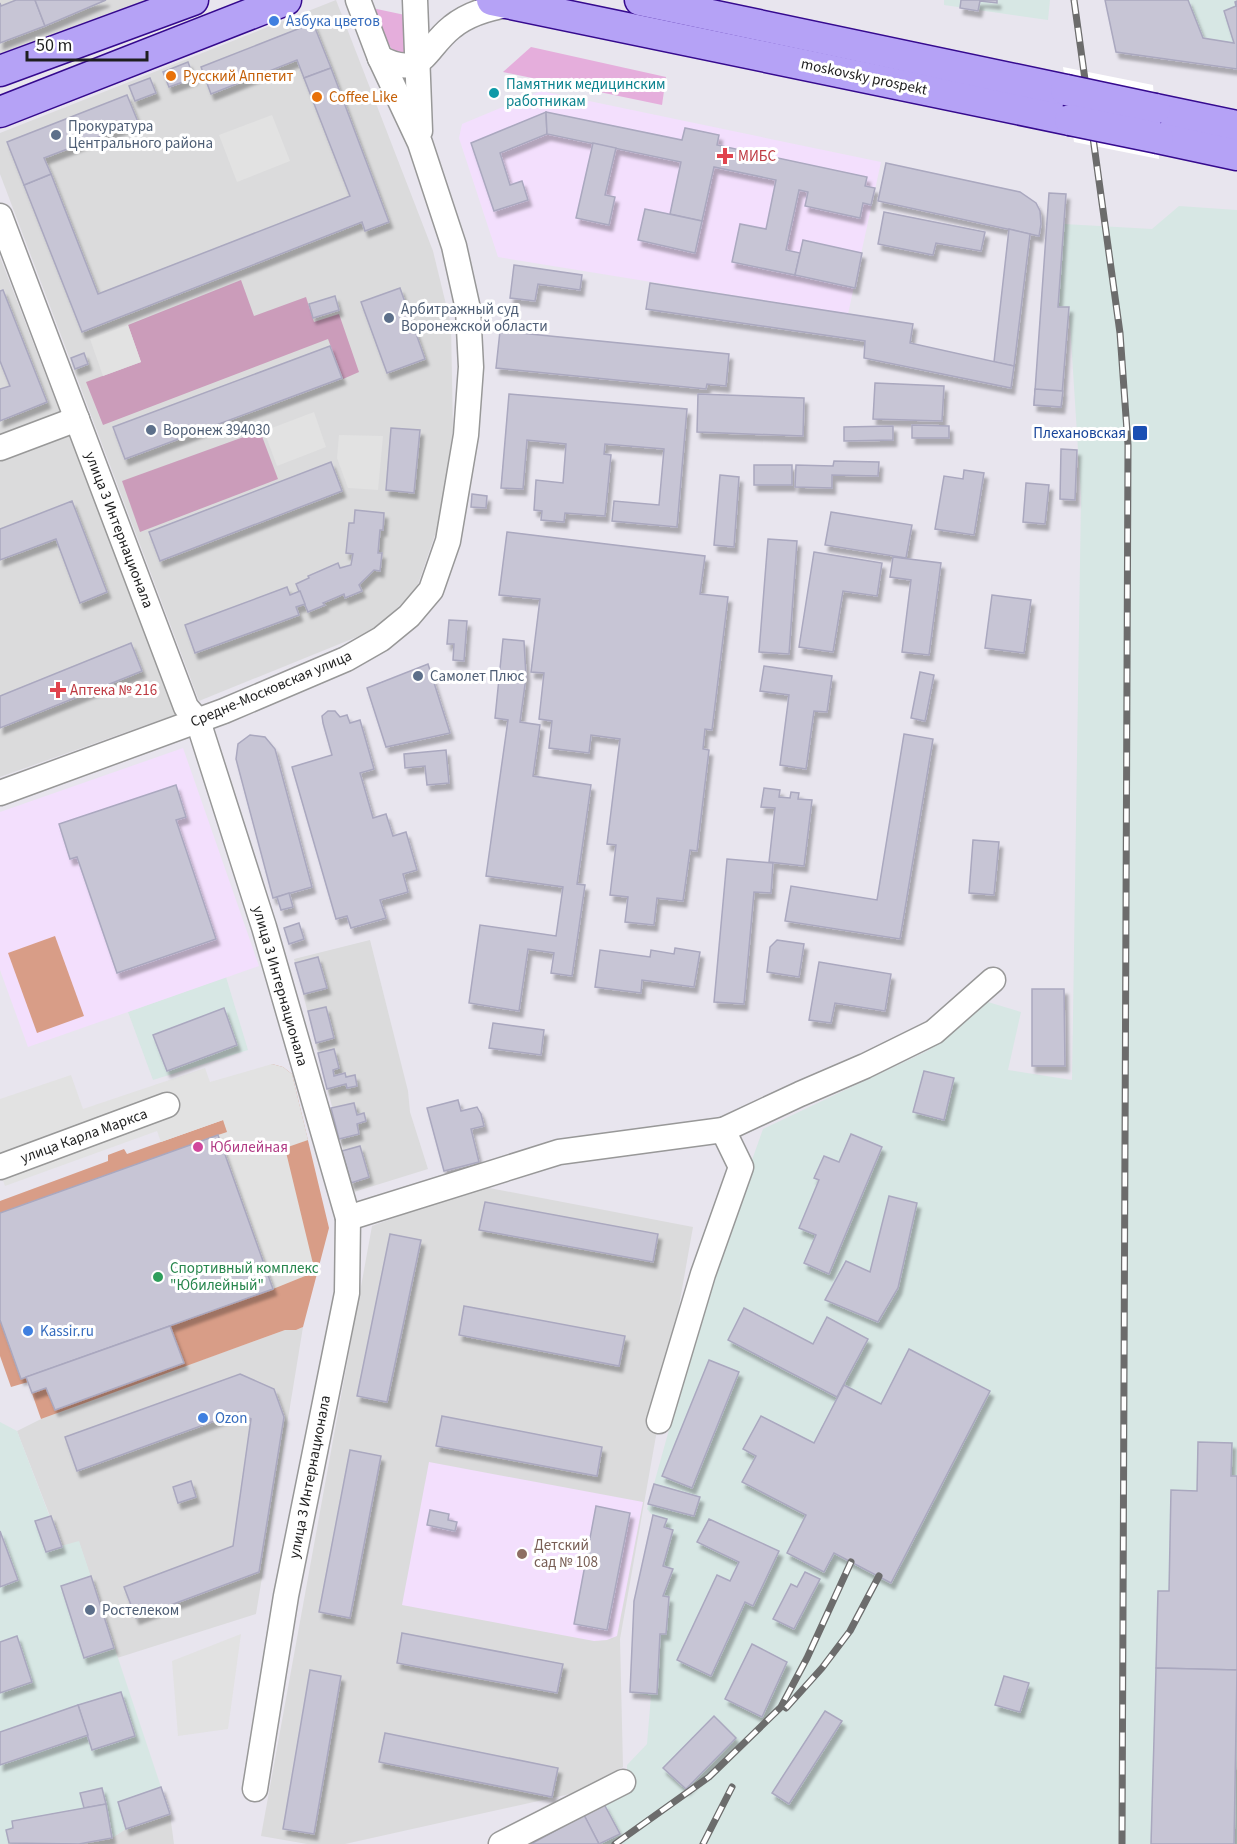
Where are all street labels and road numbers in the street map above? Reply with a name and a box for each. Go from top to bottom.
street label: moskovsky prospekt [799,53,929,101]
street label: улица 3 Интернационала [79,449,159,611]
street label: Средне-Московская улица [187,645,355,733]
street label: улица 3 Интернационала [247,903,313,1069]
street label: улица Карла Маркса [18,1103,150,1169]
street label: улица 3 Интернационала [284,1394,336,1560]

